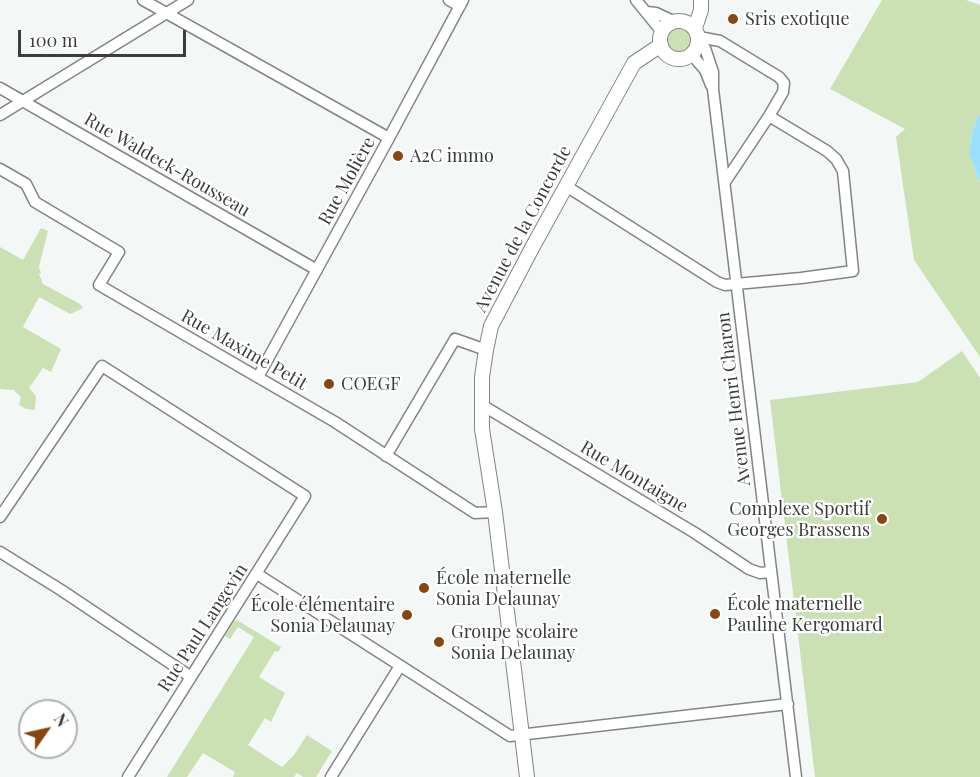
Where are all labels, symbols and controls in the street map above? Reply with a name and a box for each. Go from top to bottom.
place label: Sris exotique [745,8,850,30]
marker: Sris exotique [726,12,740,26]
scale bar [21,18,189,56]
text: 100 m [29,28,78,52]
street label: Rue Waldeck-Rousseau [80,109,254,221]
street label: Rue Molière [314,133,380,229]
street label: Avenue de la Concorde [470,142,576,316]
place label: A2C immo [410,145,494,167]
marker: A2C immo [391,149,405,163]
street label: Rue Maxime Petit [177,305,311,395]
street label: Avenue Henri Charon [713,311,755,487]
place label: COEGF [341,373,400,395]
marker: COEGF [322,377,336,391]
street label: Rue Montaigne [576,436,692,518]
place label: Complexe Sportif Georges Brassens [727,498,870,540]
marker: Complexe Sportif Georges Brassens [875,512,889,526]
street label: Rue Paul Langevin [154,560,252,696]
place label: École maternelle Sonia Delaunay [436,567,571,610]
marker: École maternelle Sonia Delaunay [417,581,431,595]
place label: École maternelle Pauline Kergomard [727,593,883,636]
place label: École élémentaire Sonia Delaunay [251,594,395,636]
marker: École maternelle Pauline Kergomard [708,607,722,621]
marker: École élémentaire Sonia Delaunay [400,608,414,622]
place label: Groupe scolaire Sonia Delaunay [451,621,578,664]
marker: Groupe scolaire Sonia Delaunay [432,635,446,649]
north arrow [18,699,78,759]
text: N [50,709,74,730]

